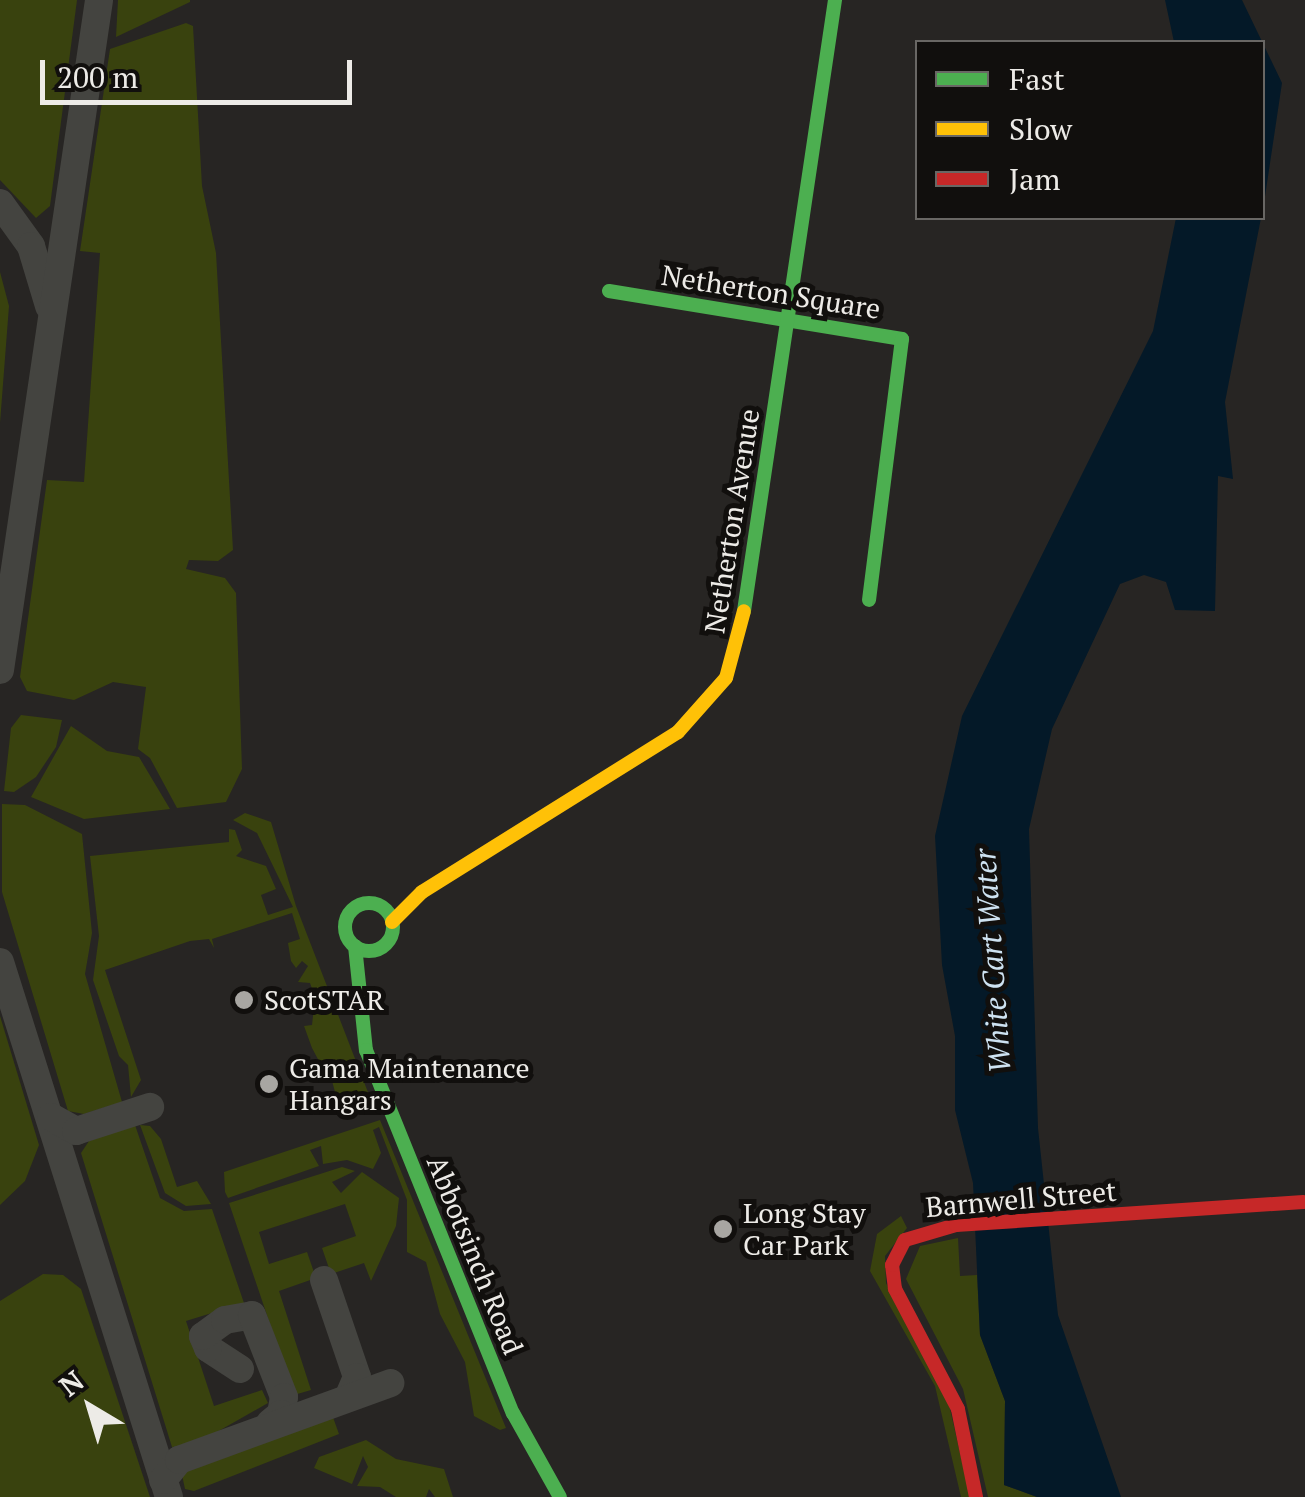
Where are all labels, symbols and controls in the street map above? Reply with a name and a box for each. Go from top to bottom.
scale bar [45,40,358,102]
legend [915,40,1265,220]
text: 200 m [57,57,138,97]
text: Fast [1009,59,1065,99]
text: Slow [1009,109,1072,149]
text: Jam [1009,159,1060,199]
street label: Netherton Square [659,258,883,326]
street label: Netherton Avenue [698,406,766,636]
water label: White Cart Water [966,848,1018,1074]
place label: ScotSTAR [264,983,384,1017]
marker: ScotSTAR [233,989,255,1011]
place label: Gama Maintenance Hangars [289,1051,529,1117]
marker: Gama Maintenance Hangars [258,1073,280,1095]
street label: Abbotsinch Road [420,1151,530,1359]
street label: Barnwell Street [924,1174,1118,1224]
place label: Long Stay Car Park [743,1196,866,1262]
marker: Long Stay Car Park [712,1218,734,1240]
north arrow [40,1357,140,1457]
text: N [51,1362,91,1404]

